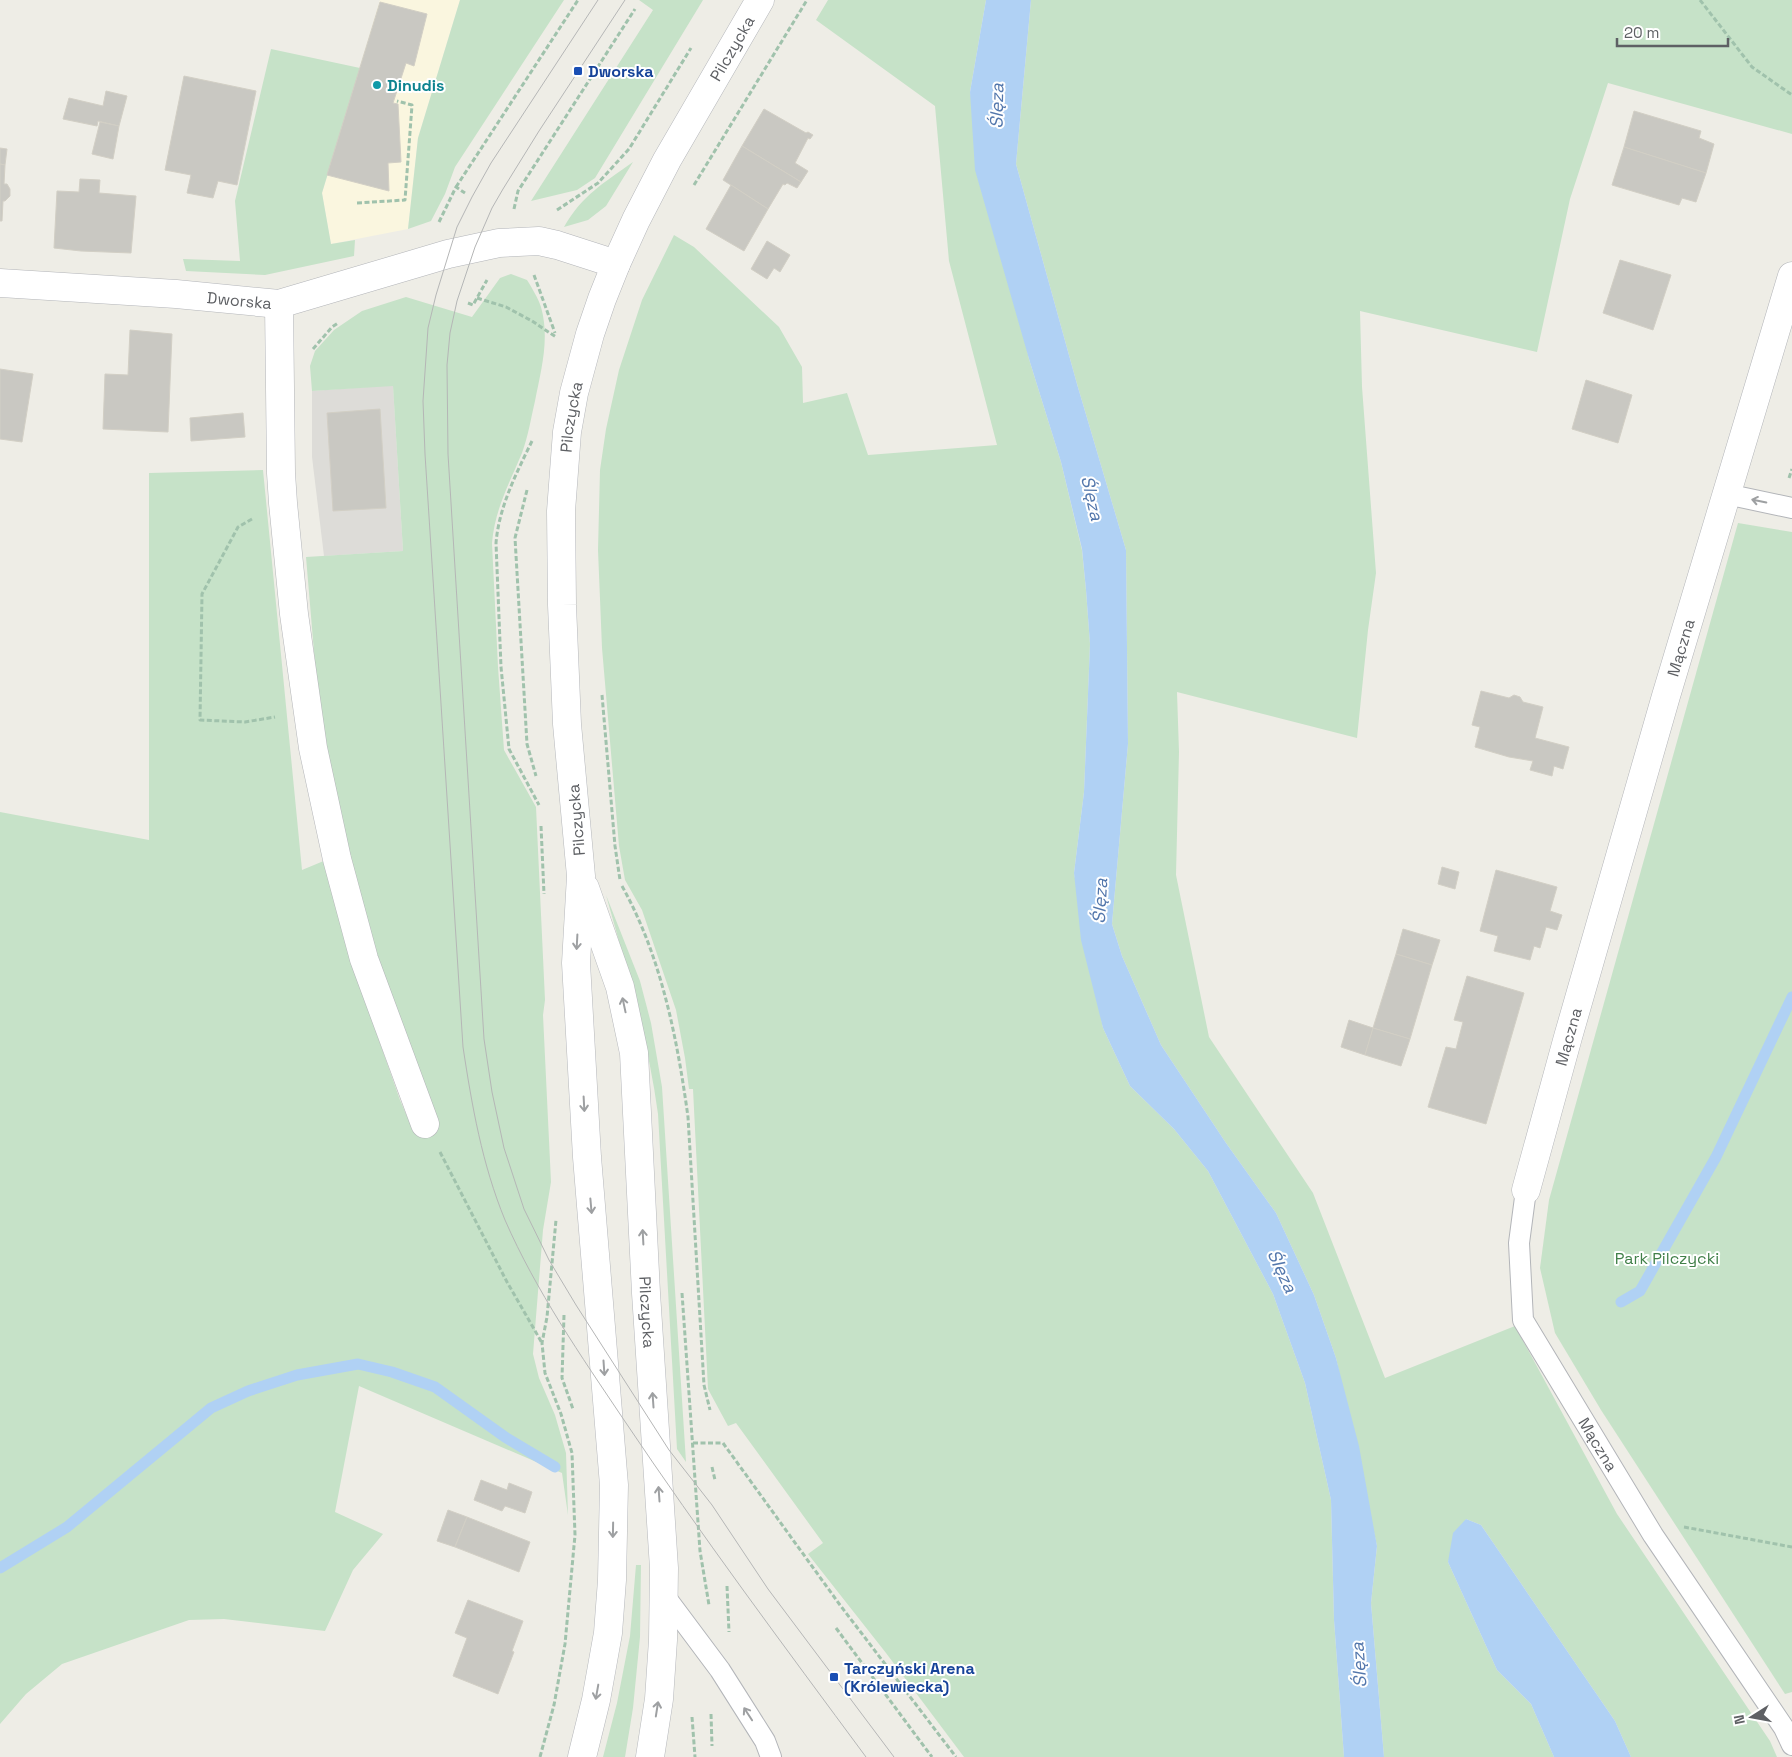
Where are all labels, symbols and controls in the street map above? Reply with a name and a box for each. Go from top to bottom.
street label: Pilczycka [705,12,760,85]
scale bar [1617,15,1728,47]
text: 20 m [1624,23,1659,42]
place label: Dworska [588,61,654,82]
marker: Dworska [572,65,584,77]
place label: Dinudis [387,75,444,96]
marker: Dinudis [371,79,383,91]
water label: Ślęza [985,82,1008,129]
street label: Dworska [206,287,273,314]
street label: Pilczycka [555,379,588,453]
water label: Ślęza [1076,473,1109,523]
one-way arrow [1751,496,1767,505]
street label: Mączna [1662,616,1700,679]
street label: Pilczycka [563,783,590,857]
water label: Ślęza [1087,877,1112,924]
one-way arrow [573,934,582,950]
one-way arrow [618,998,628,1014]
street label: Mączna [1551,1005,1587,1068]
one-way arrow [580,1096,589,1112]
one-way arrow [587,1198,596,1214]
one-way arrow [639,1230,648,1246]
water label: Ślęza [1262,1245,1303,1297]
park label: Park Pilczycki [1615,1248,1719,1269]
street label: Pilczycka [634,1276,660,1349]
one-way arrow [600,1360,609,1376]
one-way arrow [648,1392,657,1408]
street label: Mączna [1573,1414,1622,1476]
one-way arrow [655,1486,664,1502]
one-way arrow [608,1522,618,1538]
water label: Ślęza [1345,1641,1372,1689]
place label: Tarczyński Arena (Królewiecka) [844,1658,975,1697]
marker: Tarczyński Arena (Królewiecka) [828,1671,840,1683]
one-way arrow [592,1683,602,1699]
north arrow [1727,1692,1777,1742]
one-way arrow [653,1701,663,1717]
one-way arrow [743,1708,753,1722]
text: N [1730,1713,1749,1726]

